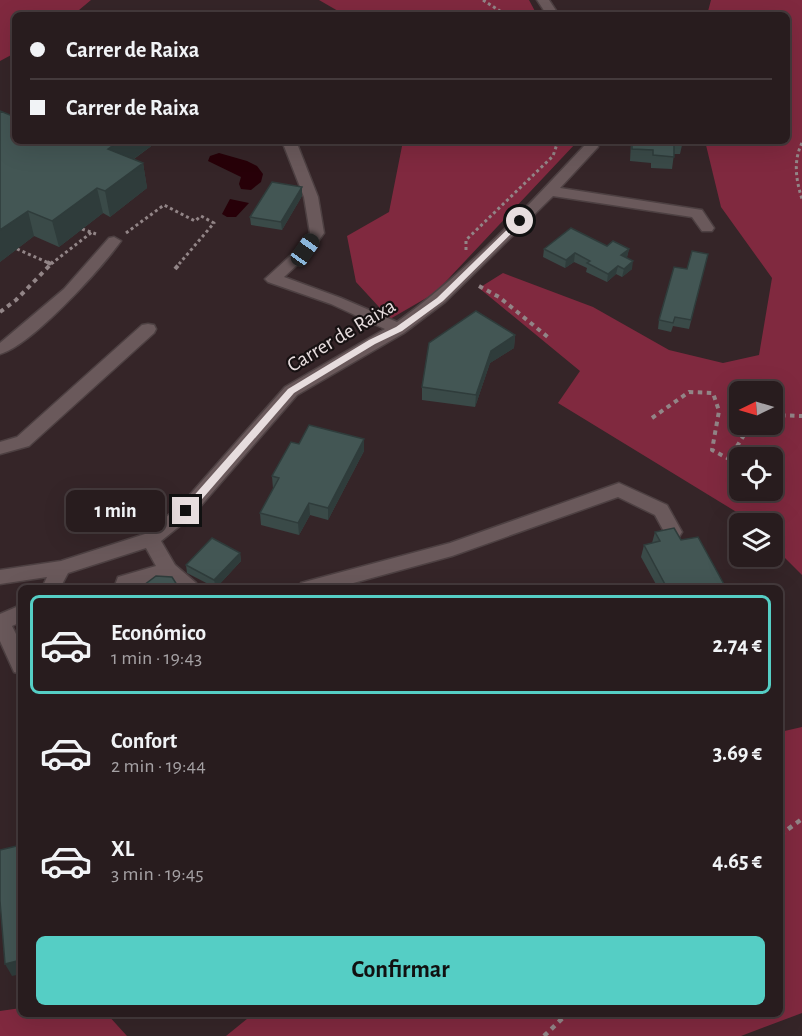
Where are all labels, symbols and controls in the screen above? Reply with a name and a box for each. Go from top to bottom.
text: Carrer de Raixa [66,39,199,61]
text: Carrer de Raixa [66,97,199,119]
route start [506,207,533,234]
car [287,230,323,270]
street label: Carrer de Raixa [283,295,399,376]
north arrow [729,381,783,435]
map controls [729,381,783,567]
button: locate [729,447,783,501]
callout: 1 min [66,490,165,532]
route end [172,497,199,524]
text: 1 min [94,501,137,521]
button: layers [729,513,783,567]
icon: car [39,618,93,672]
text: Económico [111,622,206,644]
text: 2.74 € [712,634,762,656]
text: 1 min · 19:43 [111,648,202,668]
icon: car [39,726,93,780]
text: Confort [111,730,177,752]
text: 3.69 € [713,742,762,764]
text: 2 min · 19:44 [111,756,206,776]
icon: car [39,834,93,888]
text: XL [111,838,134,860]
text: 4.65 € [712,850,762,872]
text: 3 min · 19:45 [111,864,204,884]
button: Confirmar [36,936,765,1005]

